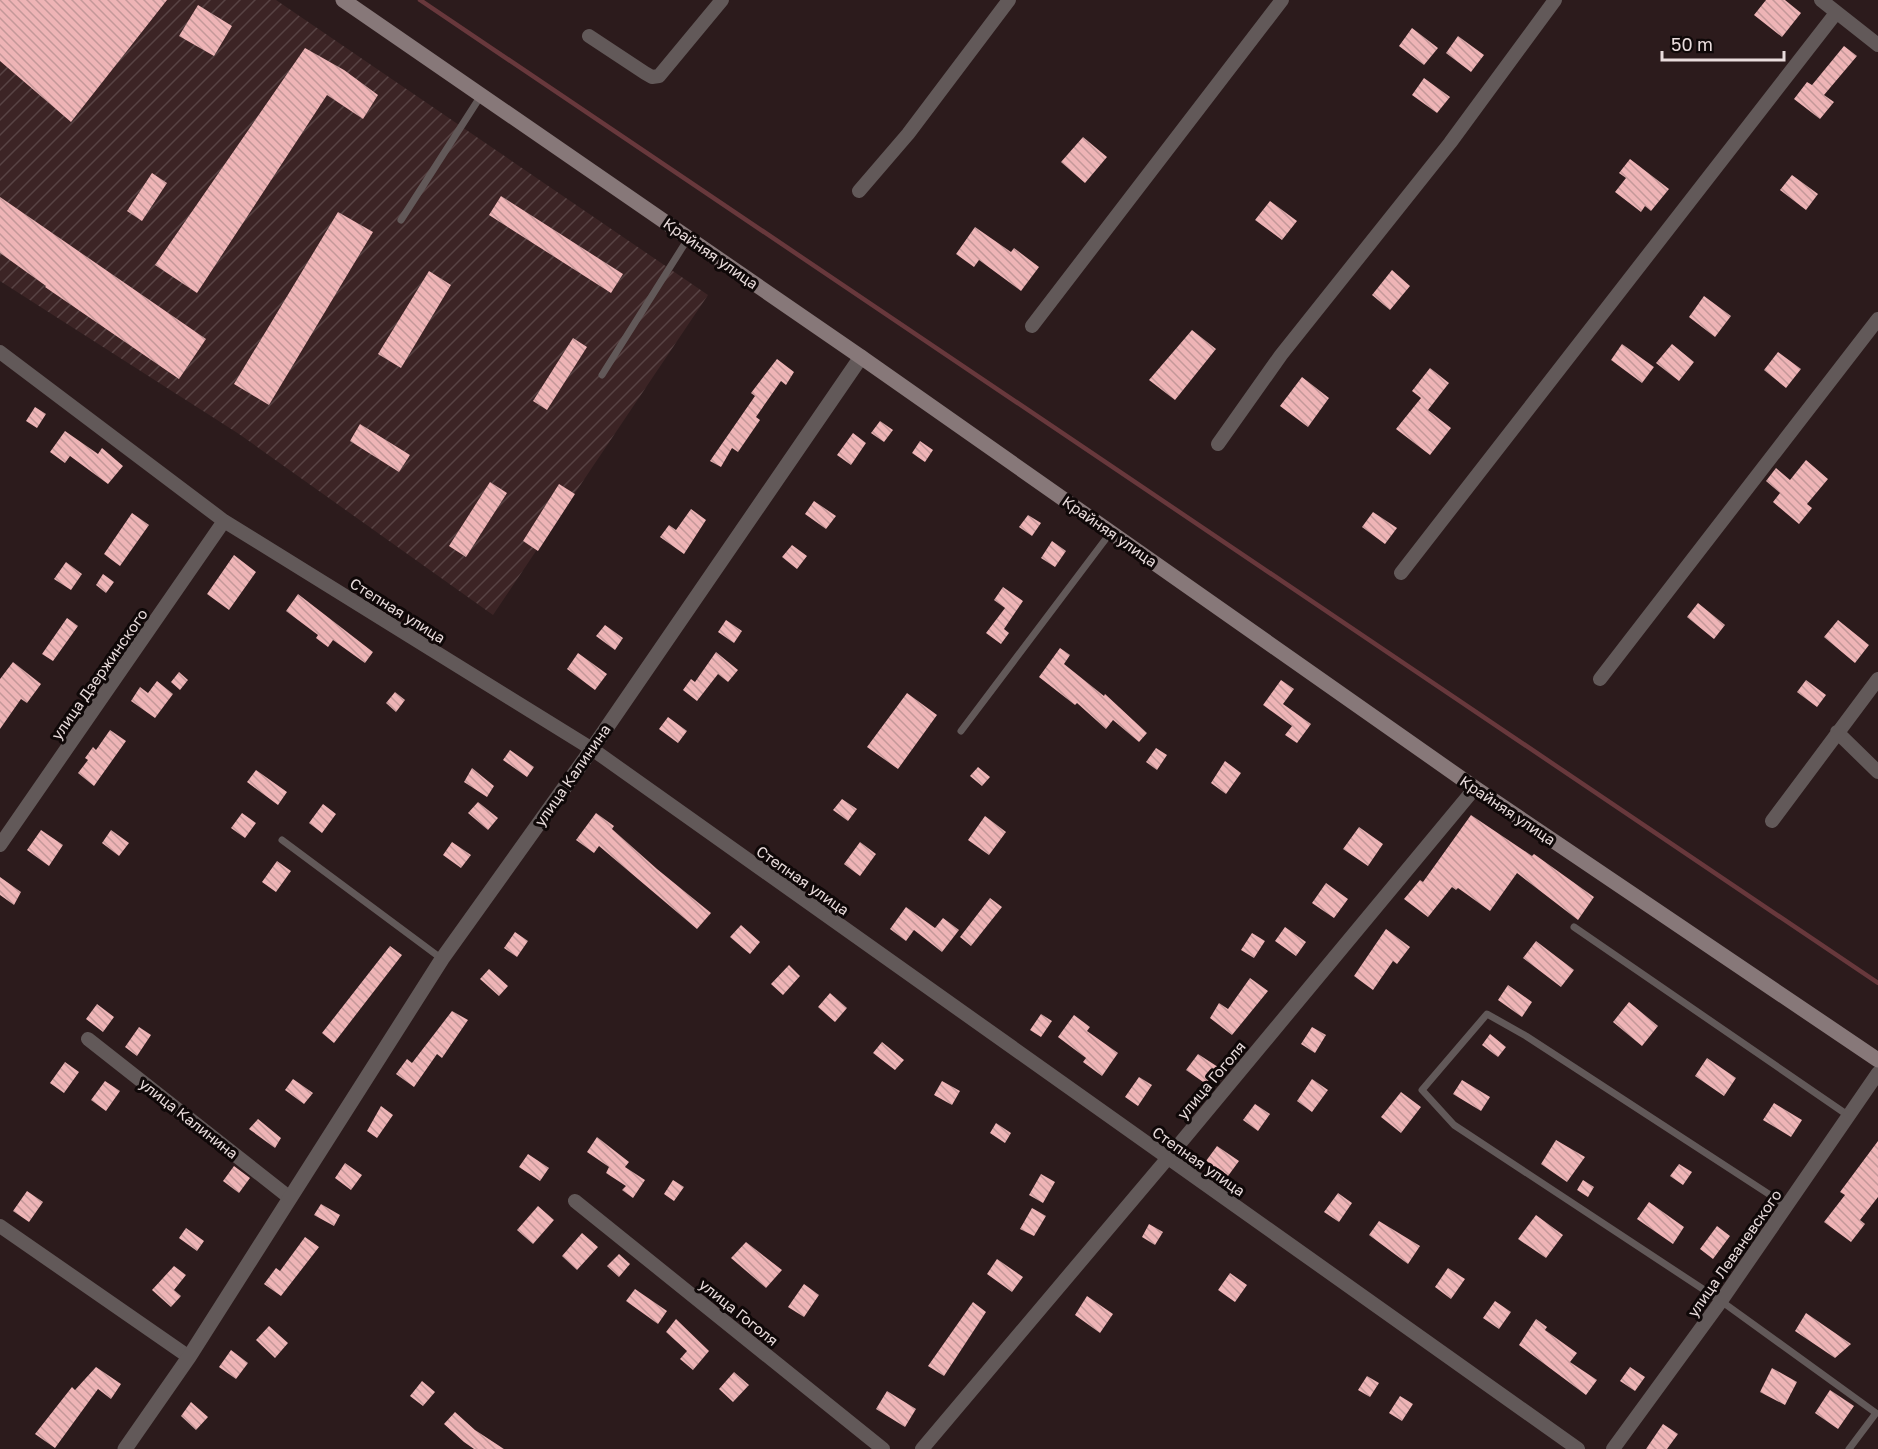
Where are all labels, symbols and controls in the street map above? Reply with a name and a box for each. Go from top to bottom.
scale bar [1662,24,1784,62]
text: 50 m [1671,33,1713,55]
street label: Крайняя улица [660,214,762,292]
street label: Крайняя улица [1059,492,1161,570]
street label: Степная улица [347,573,449,647]
street label: улица Дзержинского [47,605,151,743]
street label: улица Калинина [530,721,614,829]
street label: Крайняя улица [1457,771,1559,849]
street label: Степная улица [753,841,853,919]
street label: улица Гоголя [1173,1037,1249,1123]
street label: улица Калинина [136,1074,242,1162]
street label: Степная улица [1149,1122,1249,1200]
street label: улица Леваневского [1683,1186,1785,1320]
street label: улица Гоголя [696,1275,782,1349]

